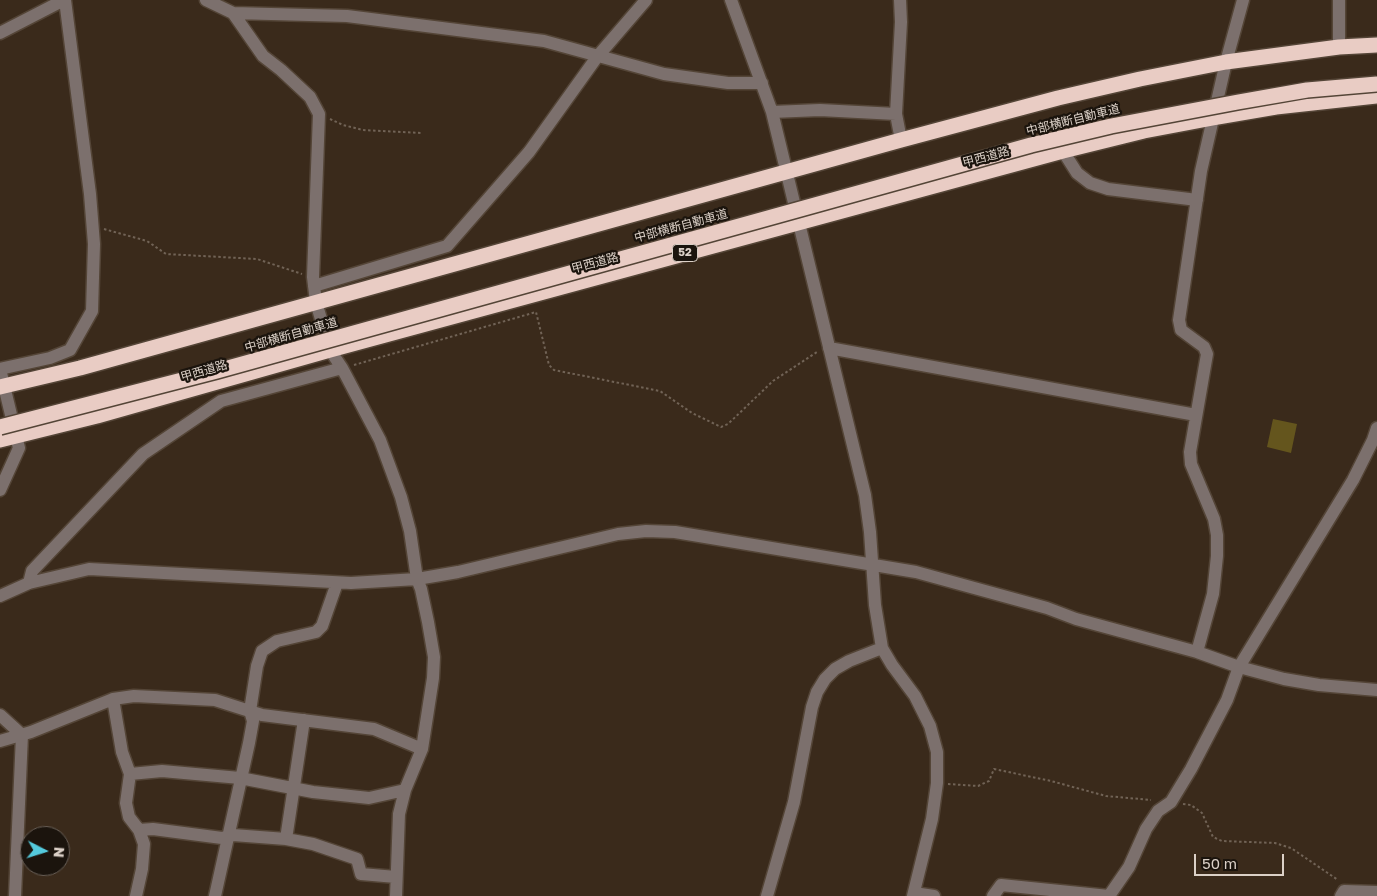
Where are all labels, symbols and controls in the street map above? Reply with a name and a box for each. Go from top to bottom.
street label: 中部横断自動車道 [1025,101,1121,139]
street label: 甲西道路 [961,144,1011,170]
street label: 中部横断自動車道 [633,207,729,245]
road number: 52 [672,244,698,262]
street label: 甲西道路 [570,250,620,276]
street label: 中部横断自動車道 [243,315,339,355]
street label: 甲西道路 [179,357,229,385]
north arrow [20,826,70,876]
scale bar [1197,844,1287,876]
text: N [51,846,68,858]
text: 50 m [1202,854,1237,872]

